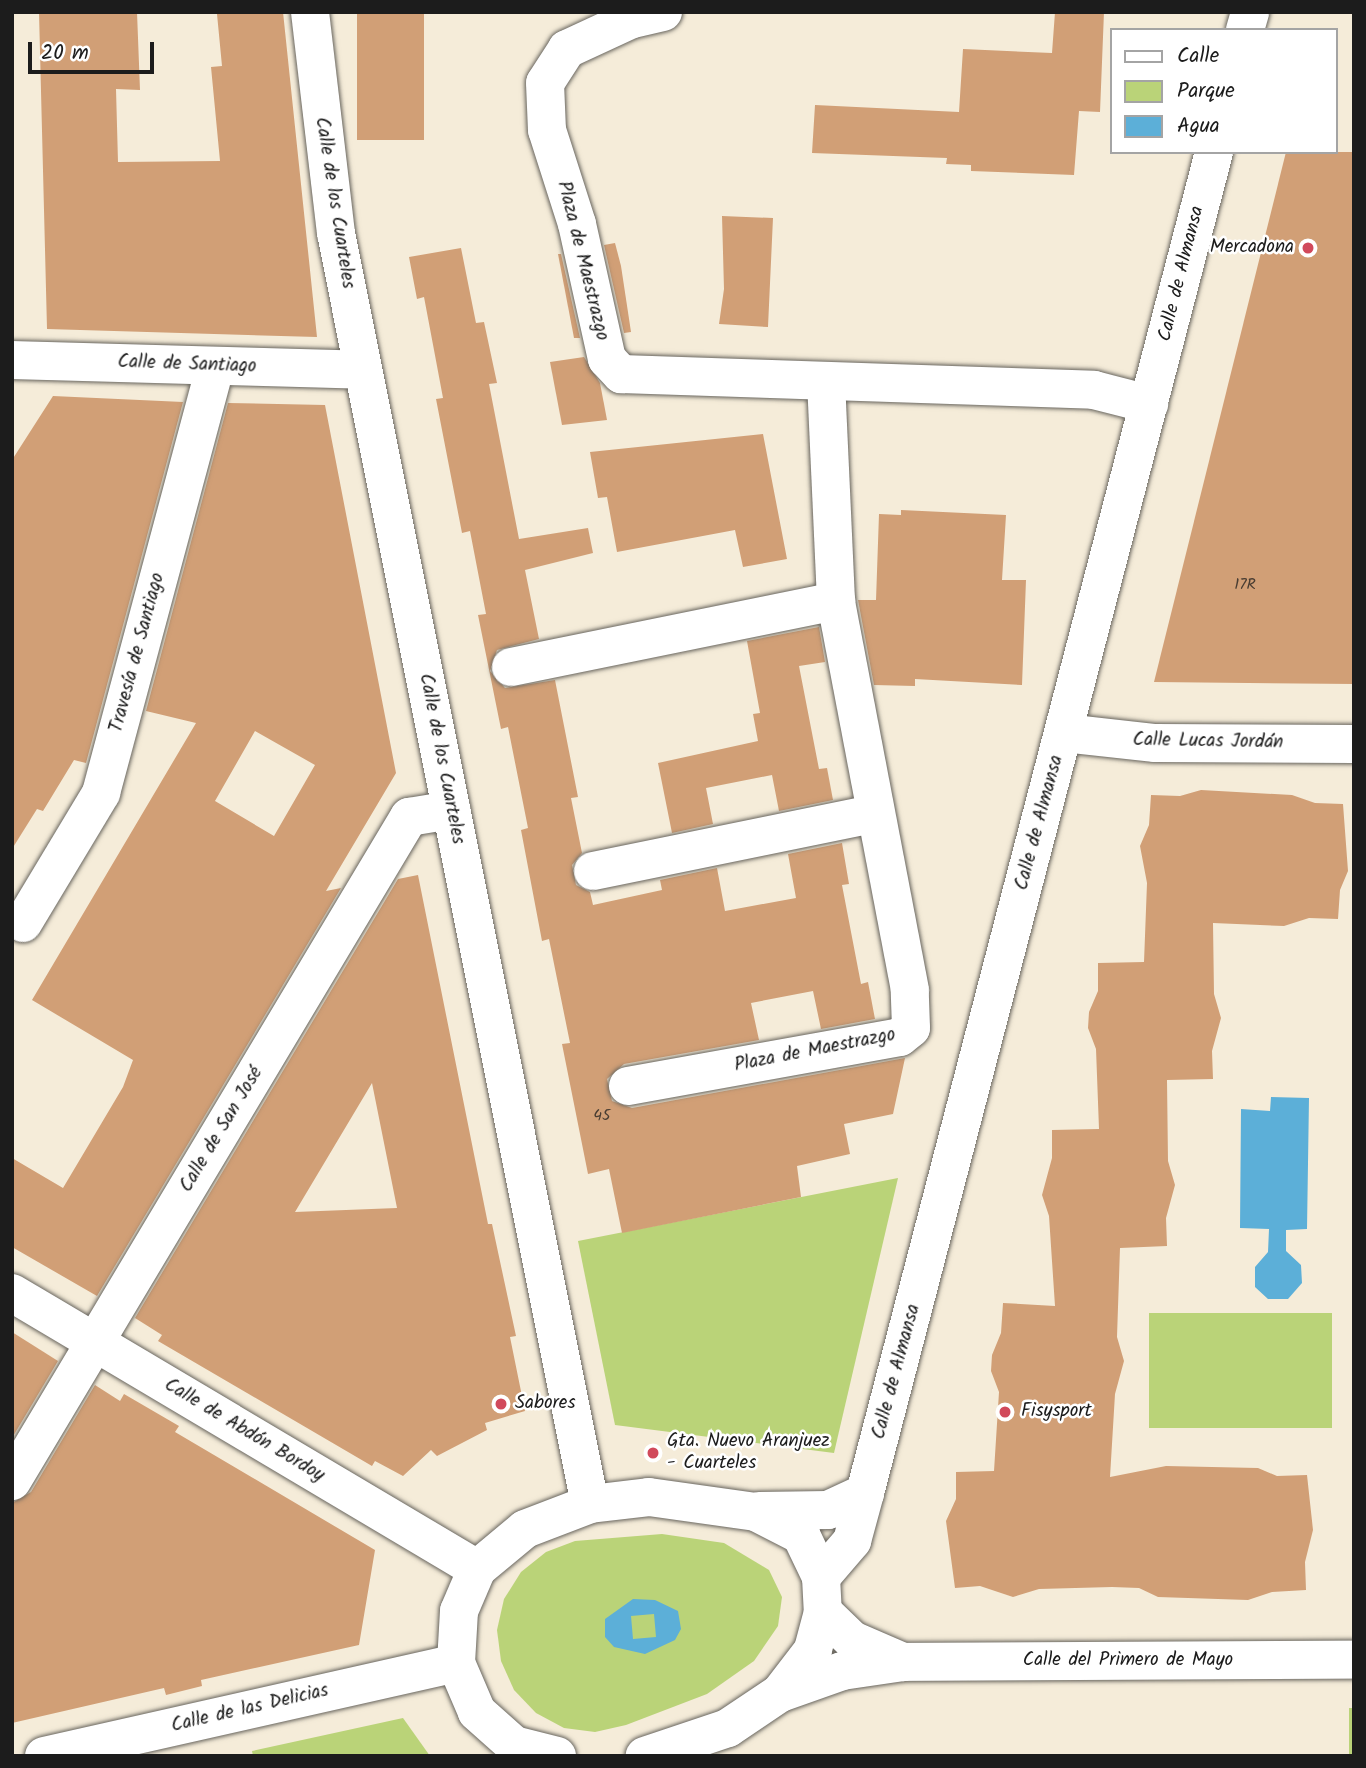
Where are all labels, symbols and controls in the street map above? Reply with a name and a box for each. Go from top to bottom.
scale bar [32,28,158,72]
legend [1110,28,1338,154]
text: 20 m [41,37,89,70]
text: Calle [1177,40,1219,73]
text: Parque [1177,75,1235,108]
text: Agua [1177,110,1220,143]
street label: Calle de los Cuarteles [309,116,359,290]
street label: Plaza de Maestrazgo [551,179,613,343]
street label: Calle de Almansa [1154,204,1210,344]
place label: Mercadona [1210,237,1294,259]
marker: Mercadona [1300,240,1316,256]
street label: Calle de Santiago [117,351,257,379]
street label: Travesía de Santiago [106,571,170,735]
house number: 17R [1234,575,1256,595]
street label: Calle de los Cuarteles [413,672,469,846]
street label: Calle Lucas Jordán [1132,729,1284,755]
street label: Calle de Almansa [1011,753,1069,893]
street label: Plaza de Maestrazgo [733,1024,897,1078]
street label: Calle de San José [176,1063,268,1197]
house number: 45 [593,1106,611,1126]
street label: Calle de Almansa [868,1302,926,1442]
street label: Calle de Abdón Bordoy [160,1374,328,1488]
place label: Sabores [515,1393,576,1415]
marker: Sabores [493,1396,509,1412]
place label: Fisysport [1021,1401,1092,1423]
marker: Fisysport [995,1402,1015,1422]
place label: Gta. Nuevo Aranjuez - Cuarteles [667,1431,830,1475]
marker: Gta. Nuevo Aranjuez - Cuarteles [645,1445,661,1461]
street label: Calle del Primero de Mayo [1023,1650,1233,1672]
street label: Calle de las Delicias [169,1680,331,1738]

